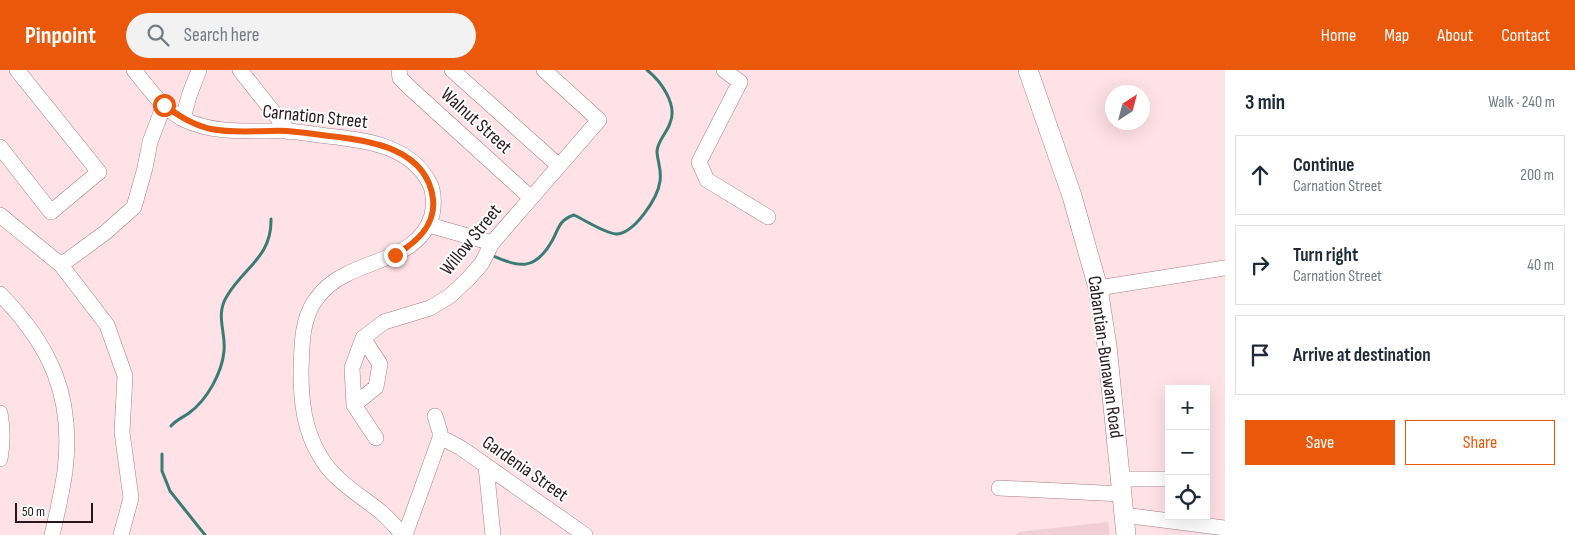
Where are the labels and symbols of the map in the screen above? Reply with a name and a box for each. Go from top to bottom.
street label: Walnut Street [436,83,516,159]
north arrow [1105,85,1150,130]
route start [153,94,176,117]
street label: Carnation Street [261,100,369,134]
street label: Willow Street [435,200,507,280]
route end [384,244,407,267]
street label: Cabantian-Bunawan Road [1082,274,1128,440]
street label: Gardenia Street [478,431,573,507]
scale bar [15,500,92,523]

